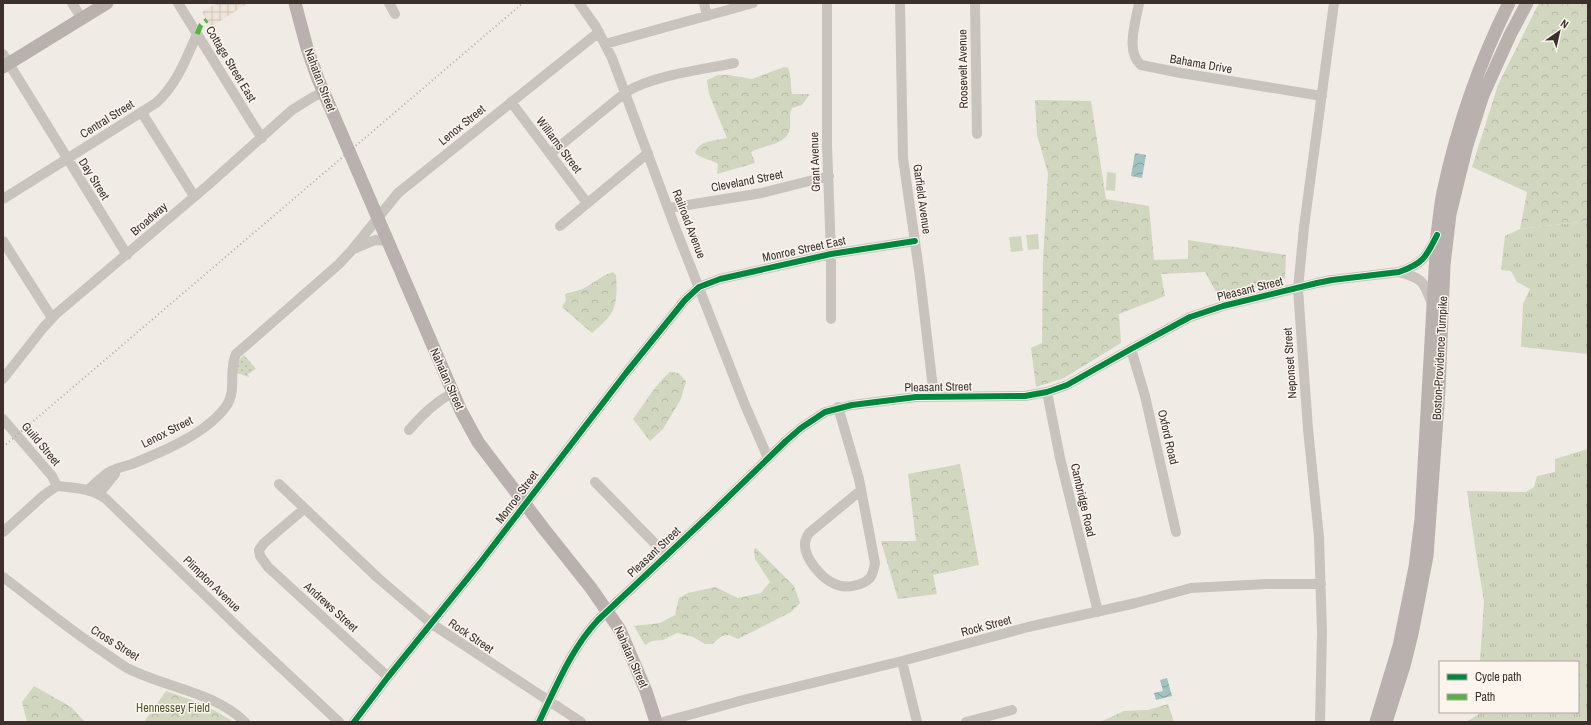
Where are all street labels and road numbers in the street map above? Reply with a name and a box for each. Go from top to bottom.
street label: Cottage Street East [202,23,260,105]
street label: Roosevelt Avenue [954,29,972,109]
street label: Nahatan Street [301,46,339,114]
street label: Bahama Drive [1169,51,1233,77]
street label: Central Street [77,96,137,142]
street label: Lenox Street [435,101,489,149]
street label: Williams Street [533,114,586,177]
street label: Grant Avenue [806,132,824,192]
street label: Day Street [75,155,113,203]
street label: Garfield Avenue [909,163,935,235]
street label: Cleveland Street [710,166,784,196]
street label: Railroad Avenue [669,187,709,261]
street label: Broadway [127,199,171,239]
street label: Monroe Street East [761,232,847,266]
street label: Pleasant Street [1215,273,1285,305]
street label: Boston-Providence Turnpike [1429,296,1451,420]
street label: Neponset Street [1280,327,1300,399]
street label: Nahatan Street [426,346,468,413]
street label: Pleasant Street [904,378,972,396]
street label: Oxford Road [1154,408,1182,466]
street label: Lenox Street [139,412,196,452]
street label: Guild Street [18,419,64,469]
street label: Cambridge Road [1067,462,1099,538]
street label: Monroe Street [492,467,542,527]
street label: Pleasant Street [624,523,684,581]
street label: Plimpton Avenue [180,552,244,616]
street label: Andrews Street [300,578,362,636]
street label: Rock Street [959,612,1013,640]
street label: Rock Street [445,615,497,657]
street label: Cross Street [88,622,143,664]
street label: Nahatan Street [610,624,652,691]

